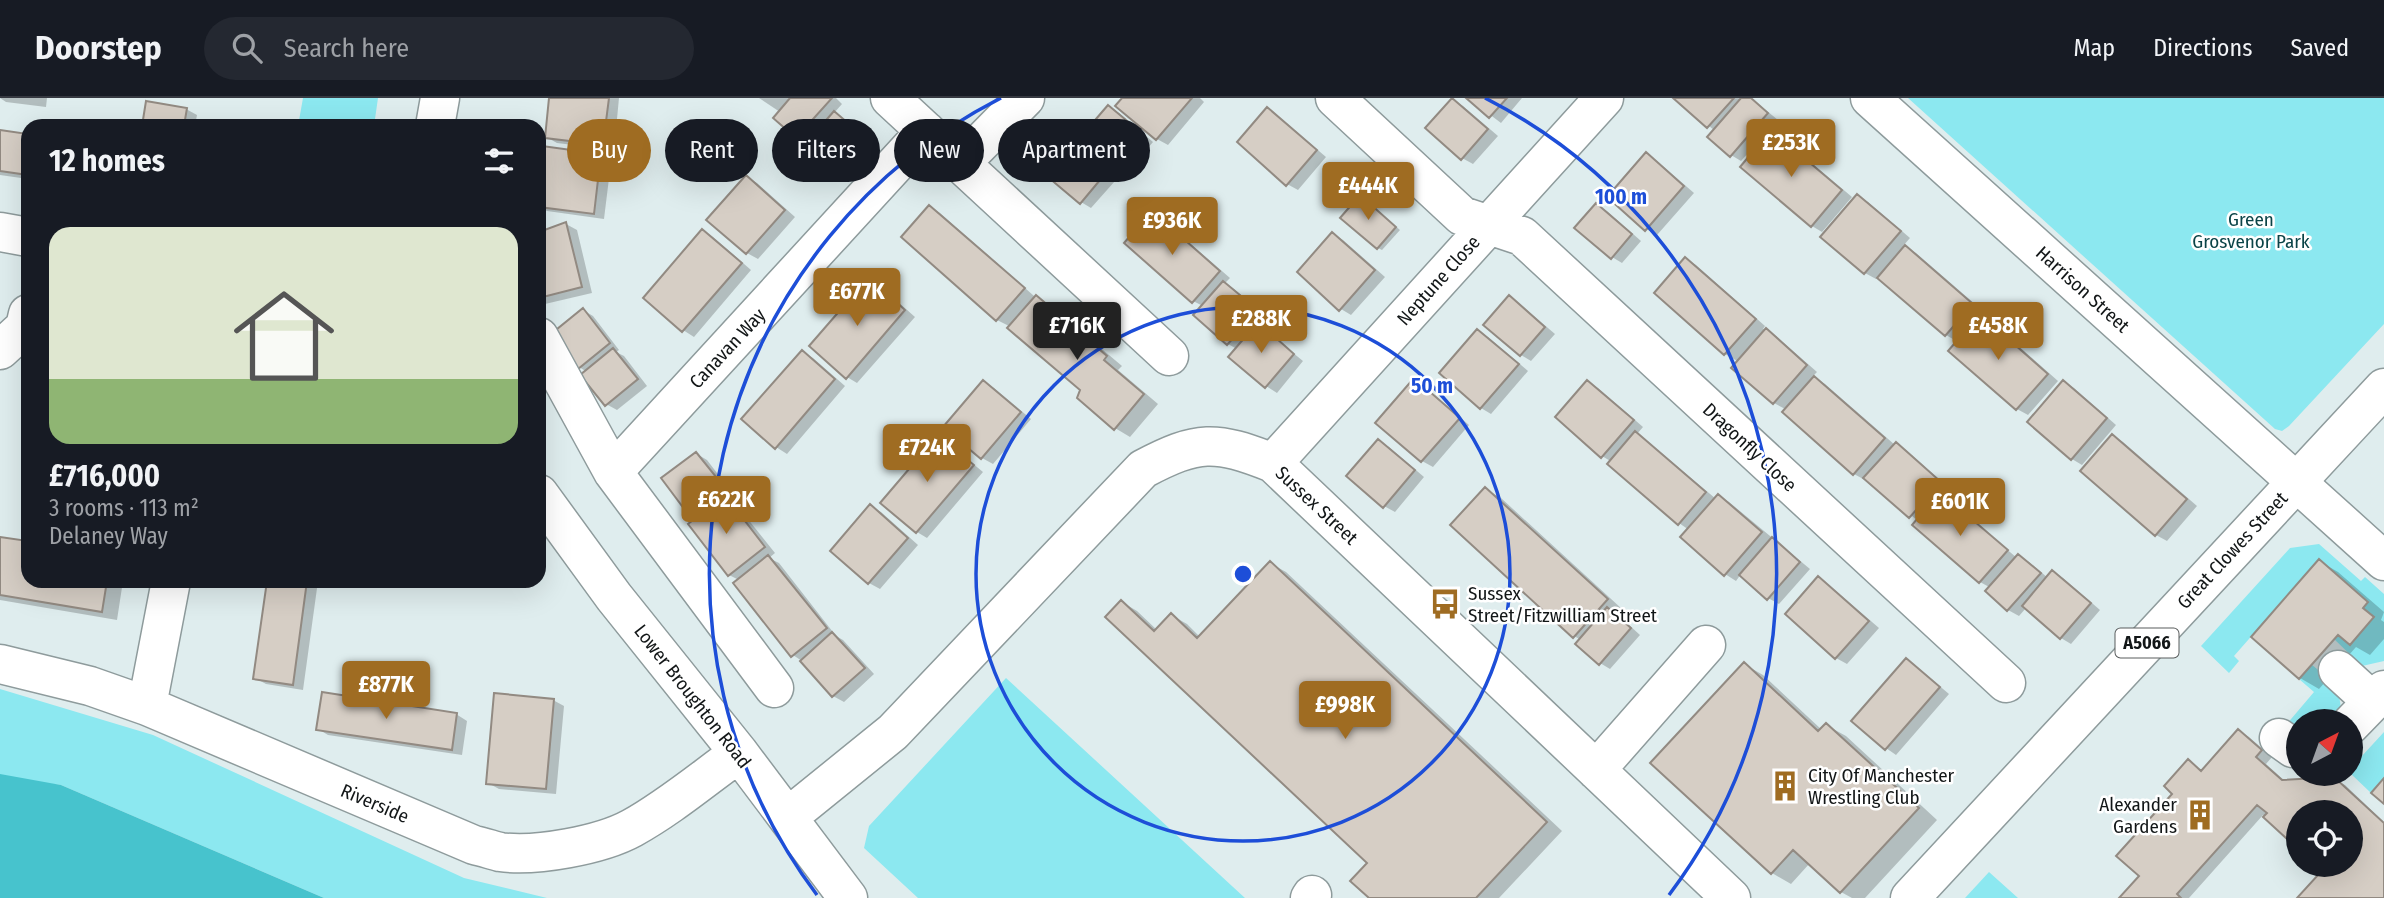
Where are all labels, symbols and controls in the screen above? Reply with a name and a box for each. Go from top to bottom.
search box [204,17,694,80]
text: Doorstep [35,28,162,68]
icon: search [228,29,266,67]
text: Search here [284,33,409,64]
text: Map [2074,34,2115,62]
text: Directions [2153,34,2252,62]
text: Saved [2290,34,2349,62]
chip: Buy [567,119,651,182]
chip: Rent [665,119,758,182]
chip: Filters [772,119,880,182]
chip: New [894,119,984,182]
chip: Apartment [998,119,1150,182]
pin: £253K [1742,120,1840,179]
text: £253K [1762,128,1820,156]
icon: filters [480,142,518,180]
text: 12 homes [49,143,165,179]
pin: £444K [1319,162,1417,222]
text: £444K [1338,171,1398,199]
text: 100 m [1595,184,1647,210]
pin: £936K [1123,198,1221,257]
text: £936K [1143,206,1201,234]
park label: Green Grosvenor Park [2192,208,2310,253]
street label: Neptune Close [1392,231,1485,330]
street label: Harrison Street [2031,241,2135,338]
pin: £677K [808,268,906,328]
icon: home [221,273,347,399]
text: £677K [829,277,885,305]
pin: £288K [1212,296,1310,355]
pin: £716K [1028,302,1126,362]
pin: £458K [1949,302,2047,362]
street label: Canavan Way [685,303,771,393]
text: £288K [1231,304,1291,332]
text: £716K [1049,311,1105,339]
text: £458K [1968,311,2028,339]
text: 50 m [1411,373,1453,399]
street label: Dragonfly Close [1698,398,1801,497]
pin: £724K [878,424,976,484]
text: £724K [899,433,955,461]
text: £716,000 [49,458,160,494]
street label: Sussex Street [1271,461,1363,550]
pin: £622K [677,476,775,536]
pin: £601K [1911,478,2009,538]
text: £622K [697,485,755,513]
street label: Great Clowes Street [2172,486,2293,614]
text: £601K [1931,487,1989,515]
text: 3 rooms · 113 m² [49,494,199,522]
text: Delaney Way [49,522,168,550]
centre of rings [1231,562,1255,586]
place label: Sussex Street/Fitzwilliam Street [1468,582,1658,627]
bus stop icon: Sussex Street/Fitzwilliam Street [1428,587,1462,621]
street label: Lower Broughton Road [629,620,756,773]
road number: A5066 [2116,628,2178,658]
pin: £877K [337,662,435,721]
text: £877K [358,670,414,698]
pin: £998K [1296,682,1394,741]
text: £998K [1315,690,1375,718]
north arrow [2286,709,2362,786]
map controls [2286,709,2363,877]
place label: City Of Manchester Wrestling Club [1808,764,1955,809]
building icon: City Of Manchester Wrestling Club [1768,769,1802,803]
street label: Riverside [337,779,412,828]
place label: Alexander Gardens [2099,793,2177,838]
building icon: Alexander Gardens [2183,798,2217,832]
button: locate [2286,800,2363,877]

